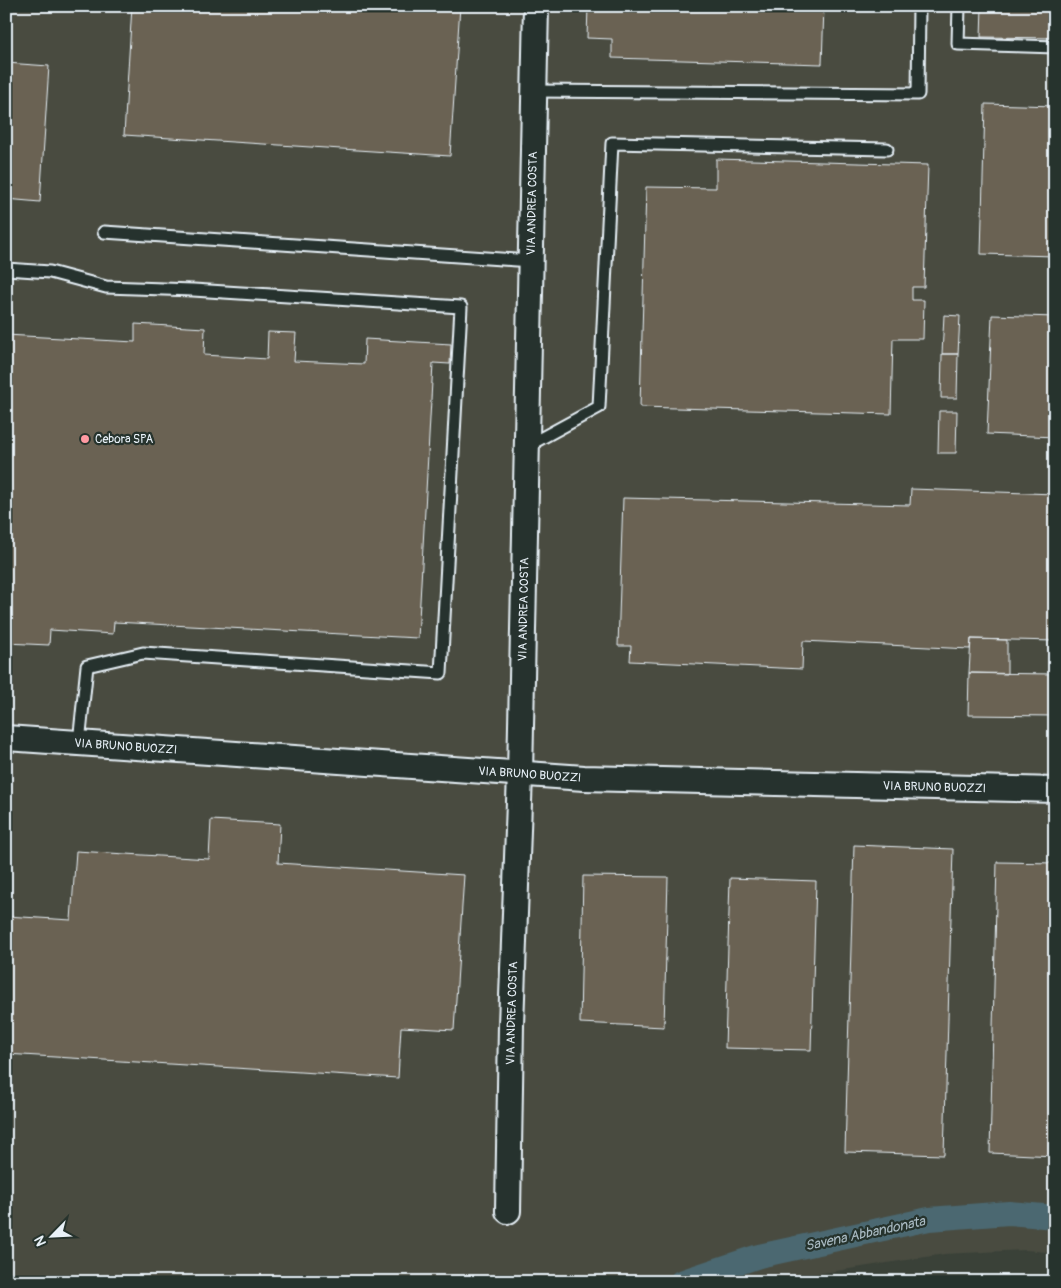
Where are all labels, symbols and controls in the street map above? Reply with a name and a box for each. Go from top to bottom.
street label: VIA ANDREA COSTA [524,151,541,255]
place label: Cebora SPA [95,432,153,447]
marker: Cebora SPA [79,433,91,445]
street label: VIA ANDREA COSTA [515,557,533,661]
street label: VIA BRUNO BUOZZI [74,736,178,758]
street label: VIA BRUNO BUOZZI [478,764,582,786]
street label: VIA BRUNO BUOZZI [883,779,986,796]
street label: VIA ANDREA COSTA [503,961,521,1065]
north arrow [28,1210,78,1260]
water label: Savena Abbandonata [804,1212,928,1254]
text: N [31,1233,50,1249]

